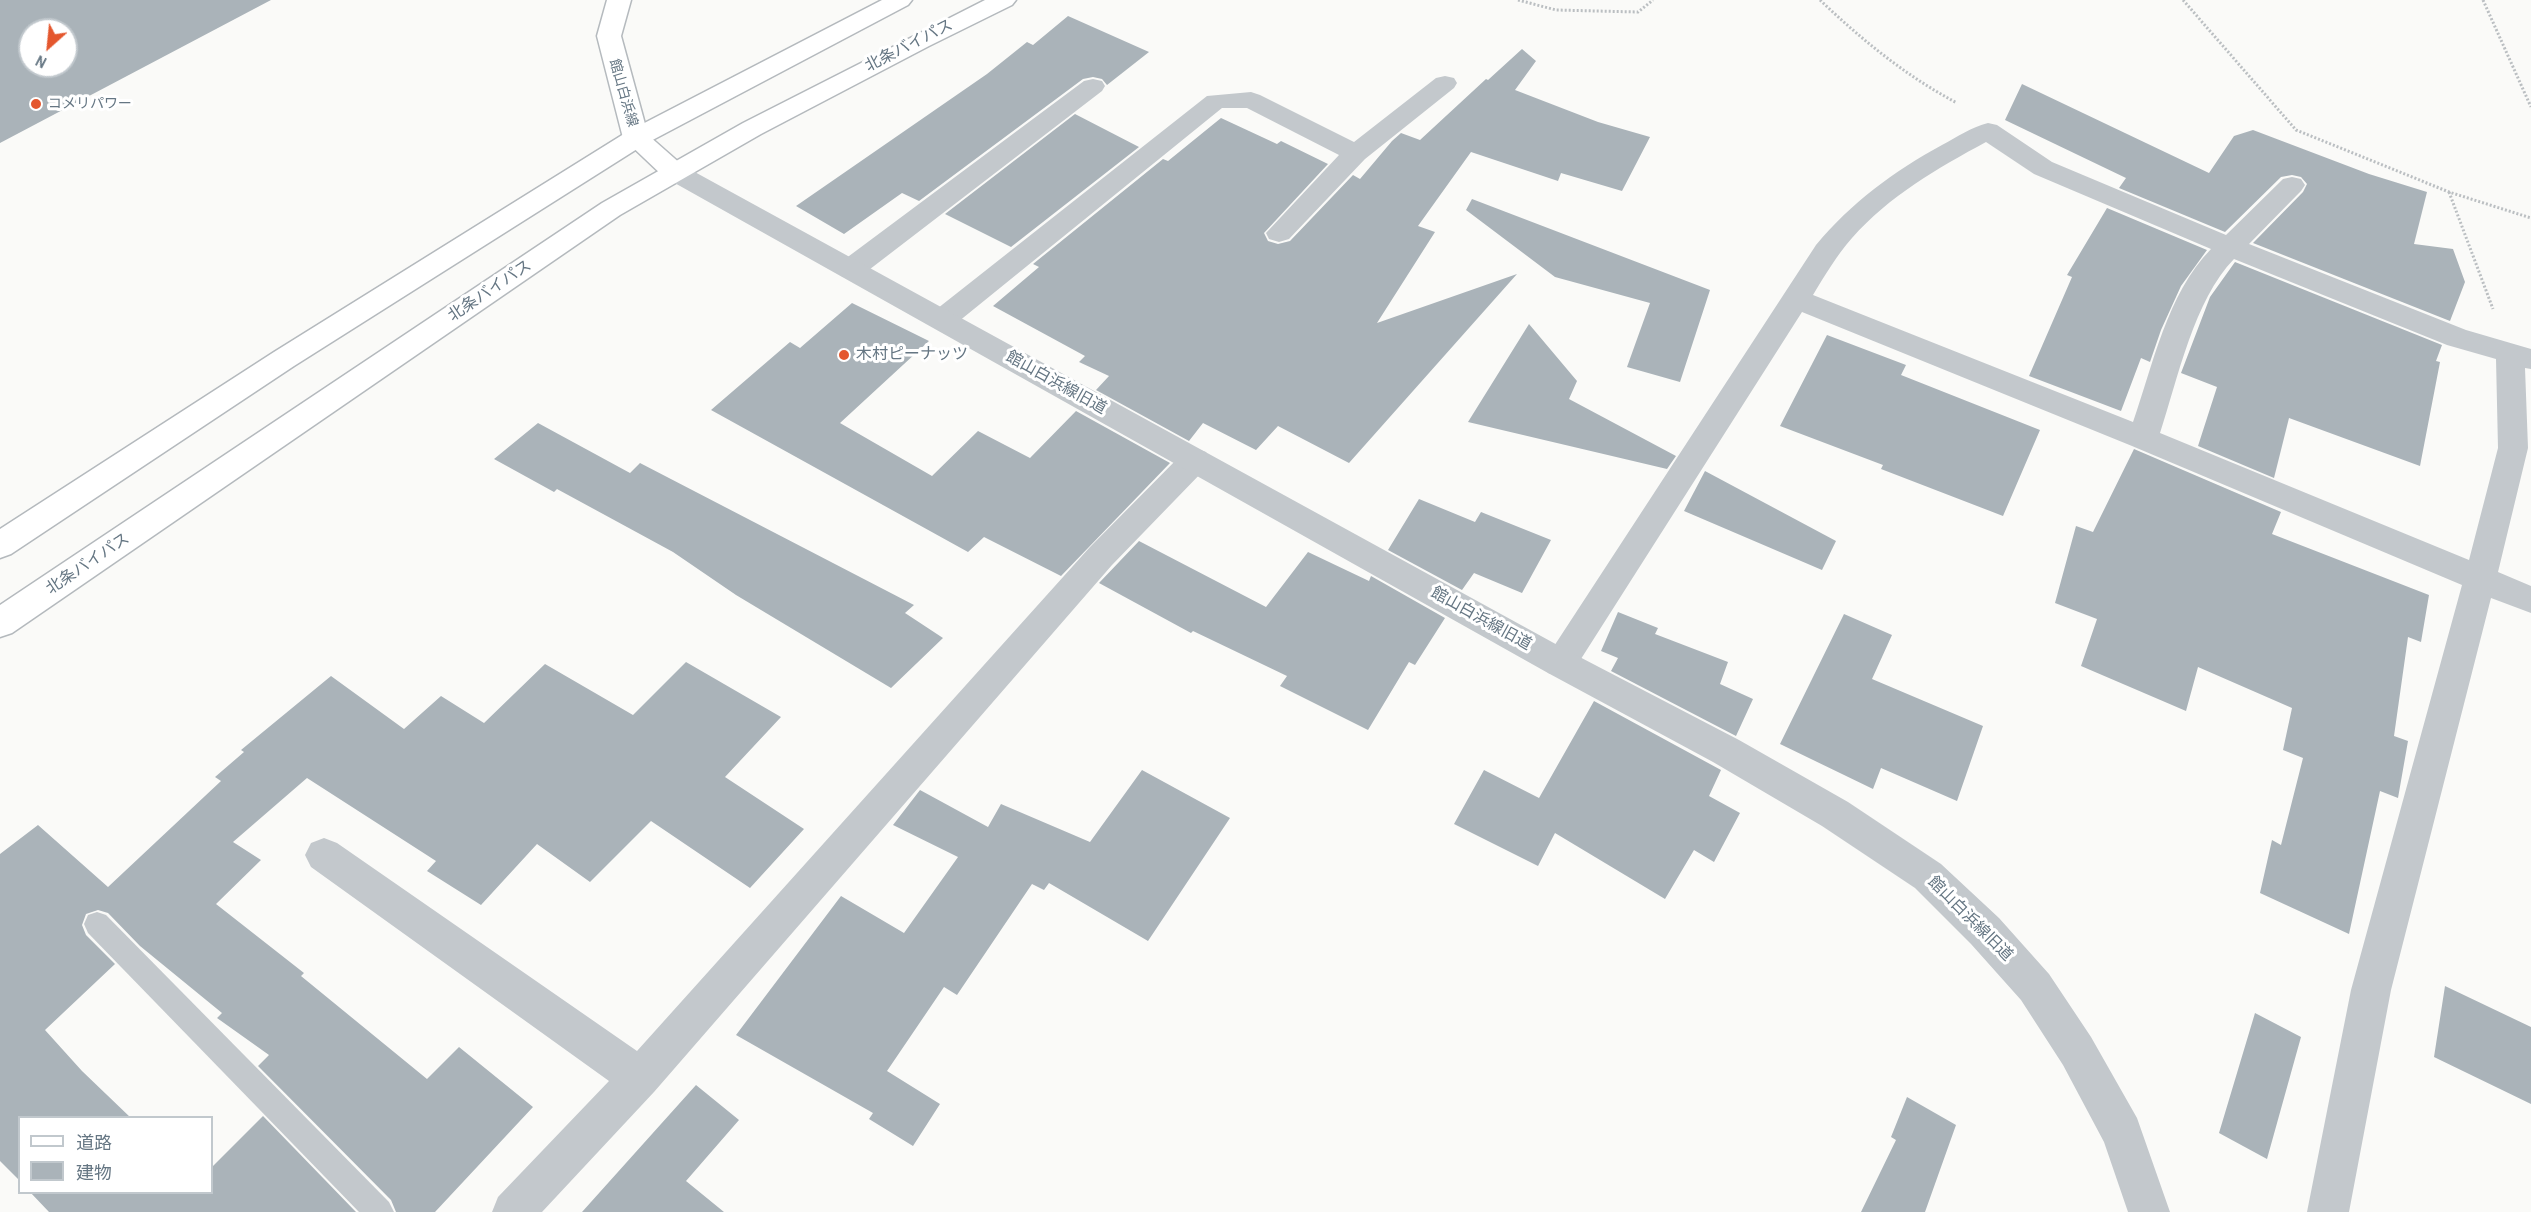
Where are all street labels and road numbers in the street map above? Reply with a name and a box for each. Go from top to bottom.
street label: 北条バイパス [862,16,956,76]
street label: 館山白浜線 [605,57,641,129]
street label: 北条バイパス [445,256,535,326]
street label: 館山白浜線旧道 [1002,347,1110,419]
street label: 北条バイパス [43,529,133,599]
street label: 館山白浜線旧道 [1427,583,1535,655]
street label: 館山白浜線旧道 [1924,873,2016,965]

